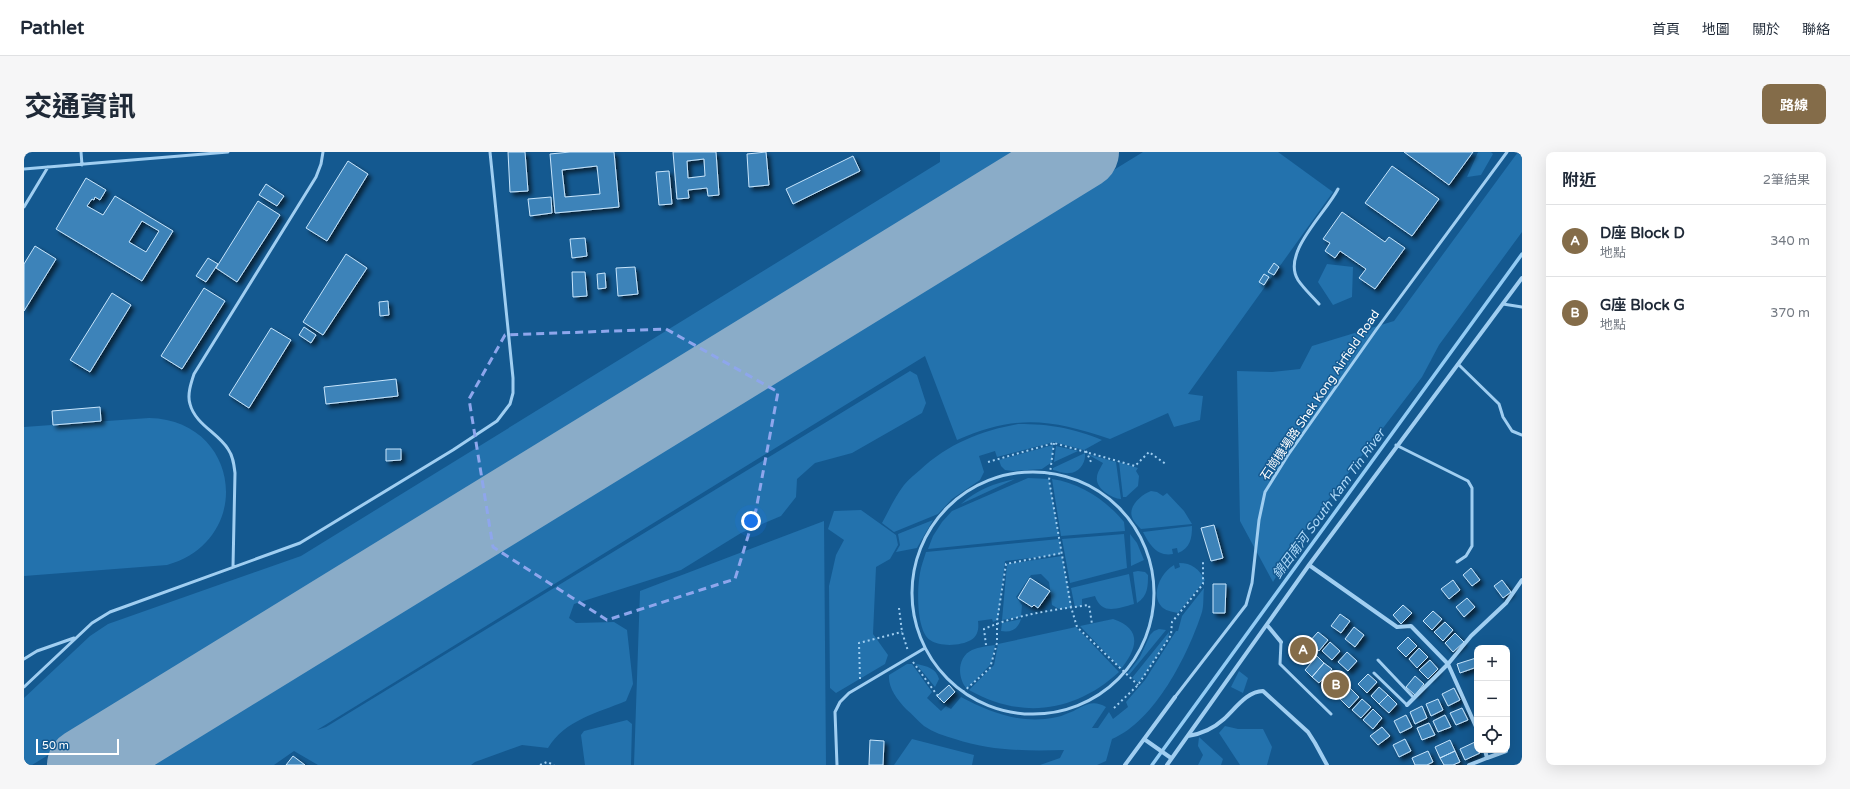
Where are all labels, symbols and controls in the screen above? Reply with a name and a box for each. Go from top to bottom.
text: Pathlet [20,17,84,39]
text: 首頁 [1652,21,1680,38]
text: 地圖 [1702,21,1730,38]
text: 關於 [1752,21,1780,38]
text: 聯絡 [1802,21,1830,38]
button: 路線 [1762,84,1826,124]
text: 交通資訊 [24,90,136,124]
text: 附近 [1562,170,1596,191]
text: 2筆結果 [1763,172,1810,188]
text: D座 Block D [1600,224,1685,242]
text: A [1570,233,1580,249]
text: 340 m [1770,233,1810,249]
text: 地點 [1600,245,1626,261]
text: G座 Block G [1600,296,1685,314]
text: B [1570,305,1580,321]
text: 370 m [1770,305,1810,321]
street label: 石崗機場路 Shek Kong Airfield Road [1258,307,1382,483]
text: 地點 [1600,317,1626,333]
water label: 錦田南河 South Kam Tin River [1269,425,1390,582]
your location [741,511,761,531]
pin: A [1290,635,1316,665]
map controls [1474,645,1510,753]
button: + [1474,645,1510,681]
pin: B [1323,670,1349,700]
button: − [1474,681,1510,717]
button: locate [1474,717,1510,753]
scale bar [36,737,119,756]
text: 50 m [42,739,69,752]

